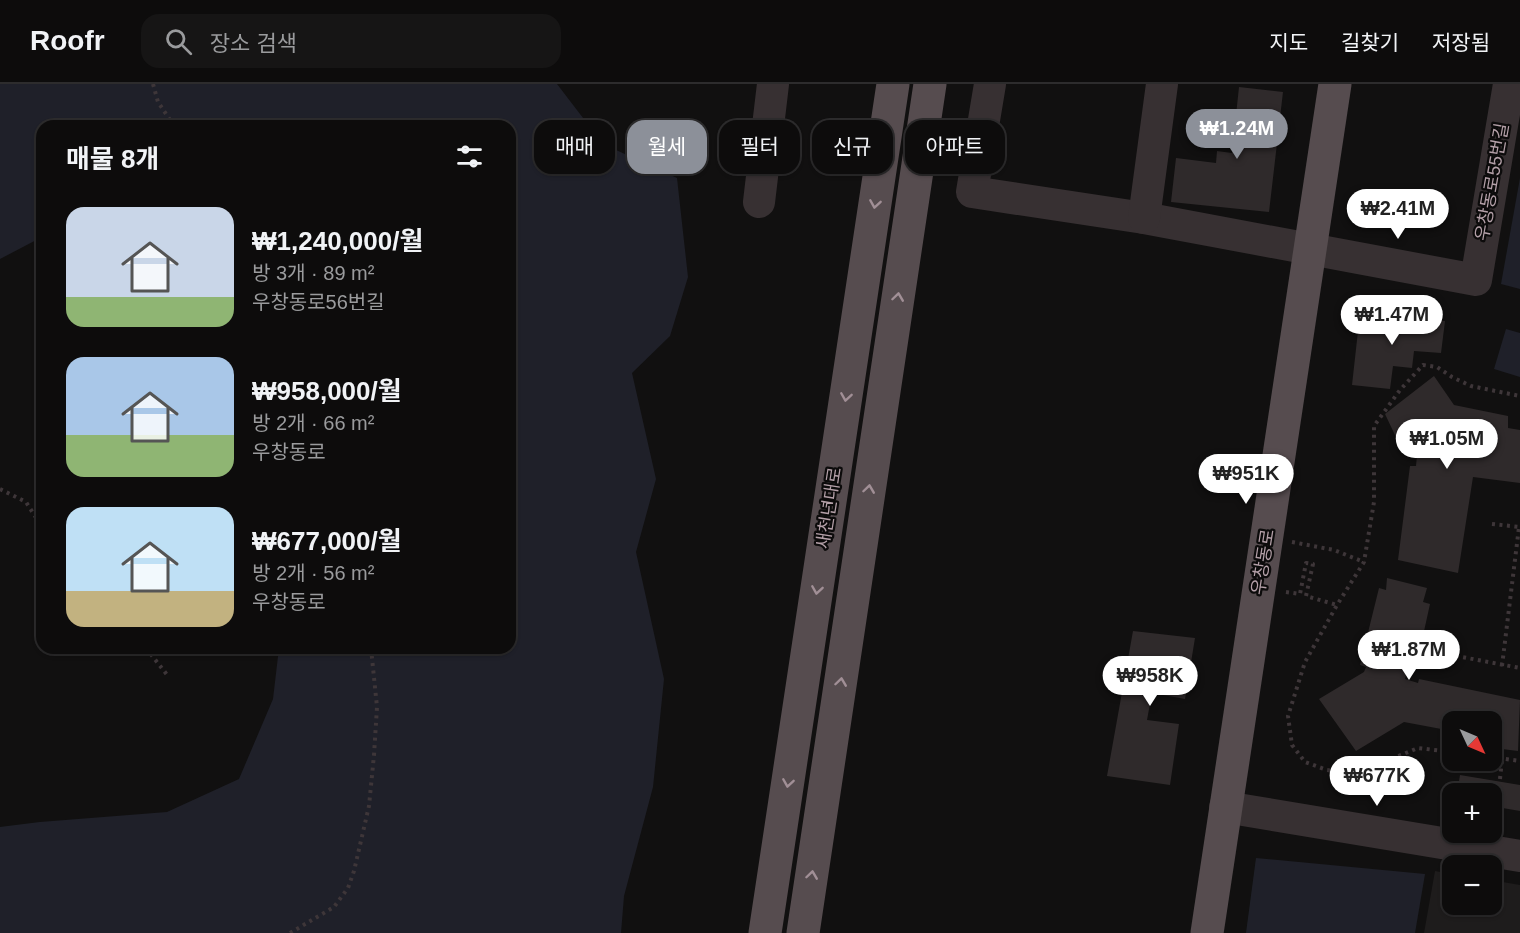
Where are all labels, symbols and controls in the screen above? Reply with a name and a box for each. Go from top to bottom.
search box [141,14,561,68]
text: Roofr [30,25,105,56]
icon: search [162,25,195,58]
text: 장소 검색 [210,31,297,56]
text: 지도 [1269,31,1308,54]
text: 길찾기 [1341,31,1399,54]
text: 저장됨 [1432,31,1490,54]
pin: ₩1.24M [1188,109,1286,160]
text: ₩1.24M [1200,117,1274,139]
chip: 매매 [534,120,615,174]
chip: 월세 [627,120,707,174]
chip: 필터 [719,120,800,174]
chip: 신규 [812,120,893,174]
chip: 아파트 [905,120,1005,174]
street label: 우창동로55번길 [1472,121,1512,243]
icon: filters [453,140,486,173]
text: 매물 8개 [66,144,159,174]
pin: ₩2.41M [1349,189,1447,240]
text: ₩2.41M [1361,197,1435,219]
one-way arrow [870,200,882,209]
text: ₩1,240,000/월 [252,226,423,256]
icon: home [114,231,186,303]
text: 방 3개 · 89 m² [252,262,374,284]
text: 우창동로56번길 [252,291,385,313]
one-way arrow [892,292,904,301]
pin: ₩1.47M [1343,295,1441,346]
text: ₩1.47M [1355,303,1429,325]
text: ₩958,000/월 [252,376,402,406]
icon: home [114,381,186,453]
one-way arrow [841,392,853,402]
text: 방 2개 · 66 m² [252,412,374,434]
pin: ₩1.05M [1398,419,1496,470]
text: ₩1.05M [1410,427,1484,449]
text: 우창동로 [252,441,326,463]
pin: ₩951K [1204,454,1288,505]
text: ₩951K [1213,462,1279,484]
street label: 새천년대로 [813,466,845,550]
one-way arrow [863,485,875,494]
text: ₩677,000/월 [252,526,402,556]
street label: 우창동로 [1248,528,1278,596]
icon: home [114,531,186,603]
text: 방 2개 · 56 m² [252,562,374,584]
one-way arrow [811,584,824,594]
text: 우창동로 [252,591,326,613]
pin: ₩1.87M [1360,630,1458,681]
text: ₩1.87M [1372,638,1446,660]
pin: ₩958K [1108,656,1192,707]
text: ₩958K [1117,664,1183,686]
one-way arrow [834,678,846,687]
north arrow [1442,711,1502,771]
map controls [1442,711,1502,915]
pin: ₩677K [1335,756,1419,807]
text: ₩677K [1344,764,1410,786]
one-way arrow [782,778,794,787]
button: + [1442,783,1502,843]
button: − [1442,855,1502,915]
one-way arrow [805,871,817,880]

